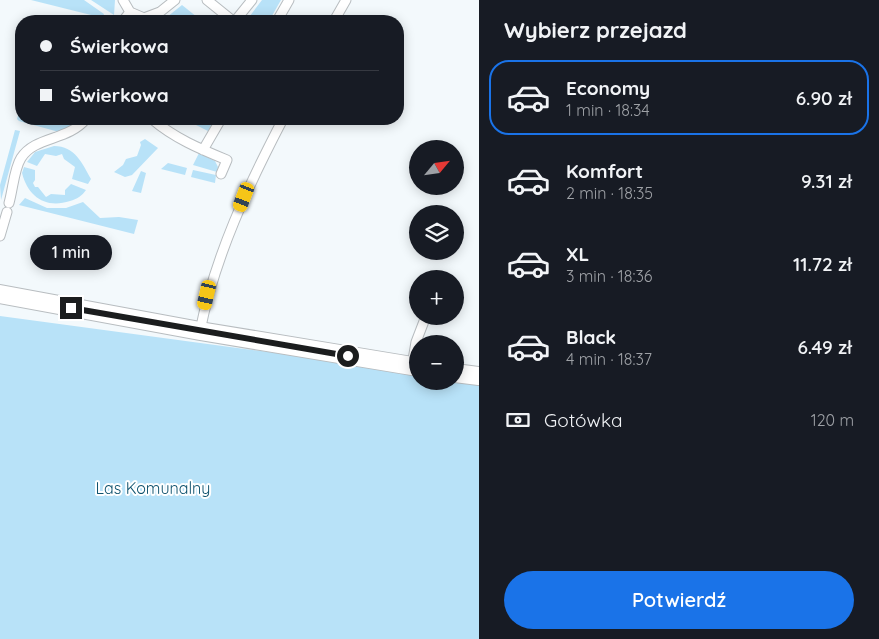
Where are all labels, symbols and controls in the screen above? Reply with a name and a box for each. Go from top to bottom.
text: Wybierz przejazd [504,16,687,44]
text: Świerkowa [70,34,169,58]
icon: car [506,75,551,120]
text: Economy [566,76,650,100]
text: Świerkowa [70,83,169,107]
text: 6.90 zł [796,86,852,110]
text: 1 min · 18:34 [566,100,650,120]
north arrow [409,140,464,195]
map controls [409,140,464,390]
icon: car [506,158,551,203]
text: Komfort [566,159,643,183]
text: 9.31 zł [801,169,852,193]
car [231,180,256,214]
text: 2 min · 18:35 [566,183,653,203]
button: layers [409,205,464,260]
callout: 1 min [30,236,112,270]
icon: car [506,241,551,286]
text: 1 min [52,242,90,262]
text: XL [566,242,589,266]
text: 11.72 zł [793,252,852,276]
text: 3 min · 18:36 [566,266,652,286]
button: + [409,270,464,325]
car [196,279,217,311]
route end [60,297,82,319]
icon: car [506,324,551,369]
text: Black [566,325,616,349]
button: − [409,335,464,390]
text: 6.49 zł [797,335,852,359]
route start [337,345,359,367]
text: 4 min · 18:37 [566,349,652,369]
icon: cash [504,406,532,434]
text: Gotówka [544,408,623,432]
text: 120 m [811,410,854,430]
park label: Las Komunalny [96,478,210,498]
button: Potwierdź [504,571,854,629]

